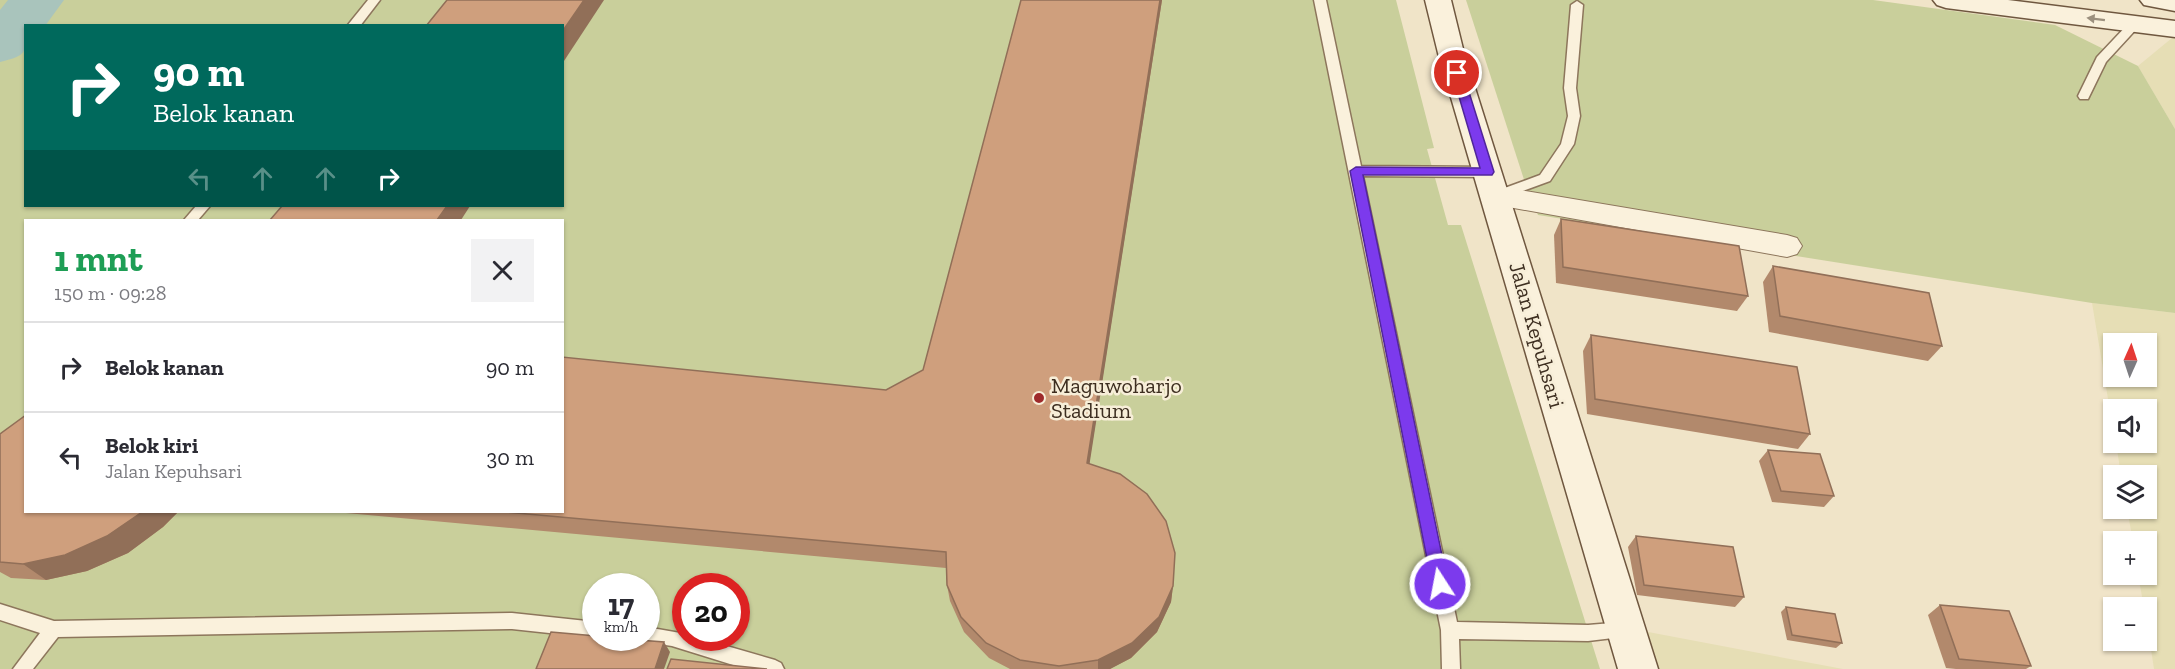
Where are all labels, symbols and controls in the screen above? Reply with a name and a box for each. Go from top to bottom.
one-way arrow [2087,14,2106,24]
text: 90 m [153,46,244,97]
pin [1431,47,1482,98]
icon: right [54,48,132,126]
icon: arrive [1440,56,1473,89]
text: Belok kanan [153,97,294,129]
icon: left [183,162,216,195]
icon: ahead [246,162,279,195]
icon: ahead [309,162,342,195]
icon: right [372,162,405,195]
text: 1 mnt [54,237,143,280]
button: close [471,239,534,302]
street label: Jalan Kepuhsari [1503,259,1571,411]
text: 150 m · 09:28 [54,281,166,305]
north arrow [2103,333,2157,387]
map controls [2103,333,2157,651]
icon: right [54,351,87,384]
text: Belok kanan [105,354,224,381]
text: 90 m [486,354,534,381]
place label: Maguwoharjo Stadium [1051,372,1182,424]
marker: Maguwoharjo Stadium [1032,391,1046,405]
button: sound [2103,399,2157,453]
text: Belok kiri [105,432,198,459]
icon: left [54,441,87,474]
text: 30 m [487,444,534,471]
text: Jalan Kepuhsari [105,459,242,483]
button: layers [2103,465,2157,519]
button: + [2103,531,2157,585]
position arrow [1408,552,1472,616]
speed limit sign: 20 [672,573,750,651]
text: 17 [608,587,634,623]
button: − [2103,597,2157,651]
text: km/h [604,618,638,636]

